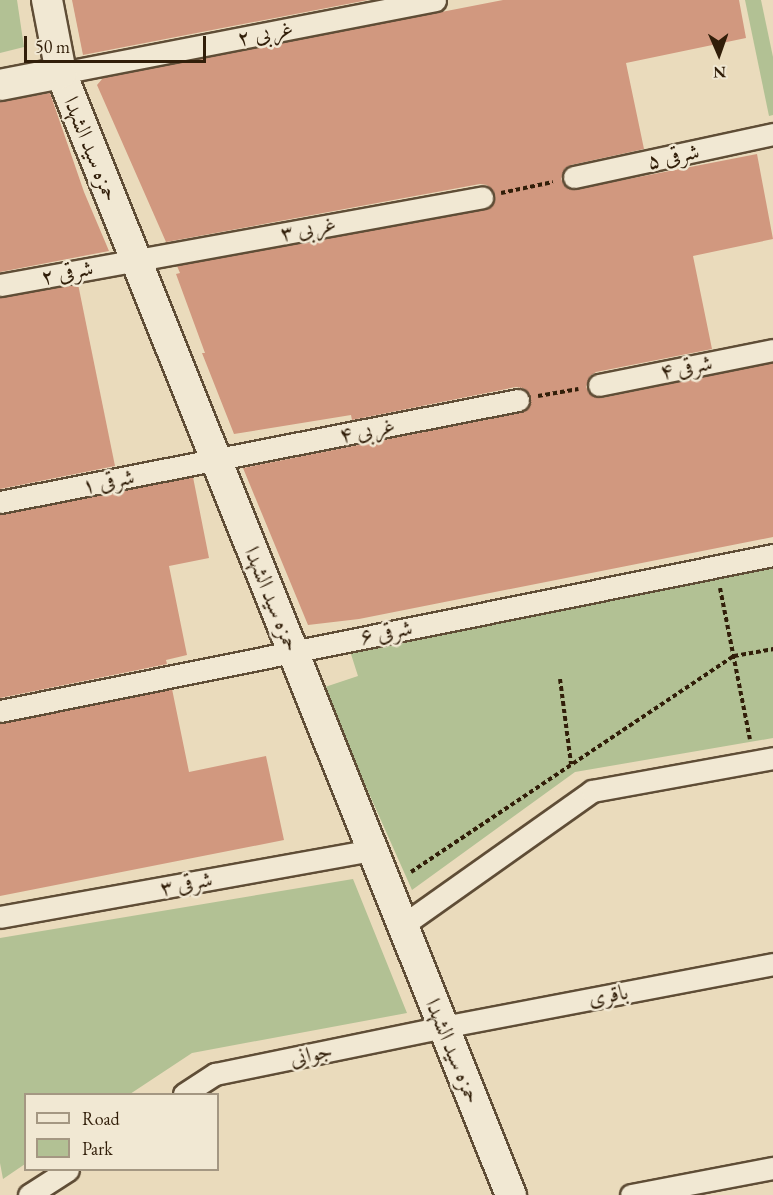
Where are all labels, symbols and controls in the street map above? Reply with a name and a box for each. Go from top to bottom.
street label: ۲ غربی [235,15,295,51]
scale bar [27,24,208,62]
north arrow [689,24,749,84]
text: 50 m [35,35,70,58]
text: N [713,62,726,83]
street label: حمزه سید الشهدا [58,93,124,205]
street label: ۵ شرقی [644,138,702,174]
street label: ۳ غربی [278,210,338,246]
street label: ۲ شرقی [39,254,95,290]
street label: ۴ شرقی [658,349,714,385]
street label: ۴ غربی [337,412,397,448]
street label: ۱ شرقی [80,463,136,499]
street label: حمزه سید الشهدا [239,543,305,655]
street label: ۶ شرقی [358,614,414,650]
street label: ۳ شرقی [158,865,214,901]
street label: باقری [586,978,630,1012]
street label: حمزه سید الشهدا [420,995,486,1107]
street label: جوانی [287,1037,335,1071]
legend [24,1093,219,1171]
text: Road [82,1107,120,1130]
text: Park [82,1137,113,1160]

